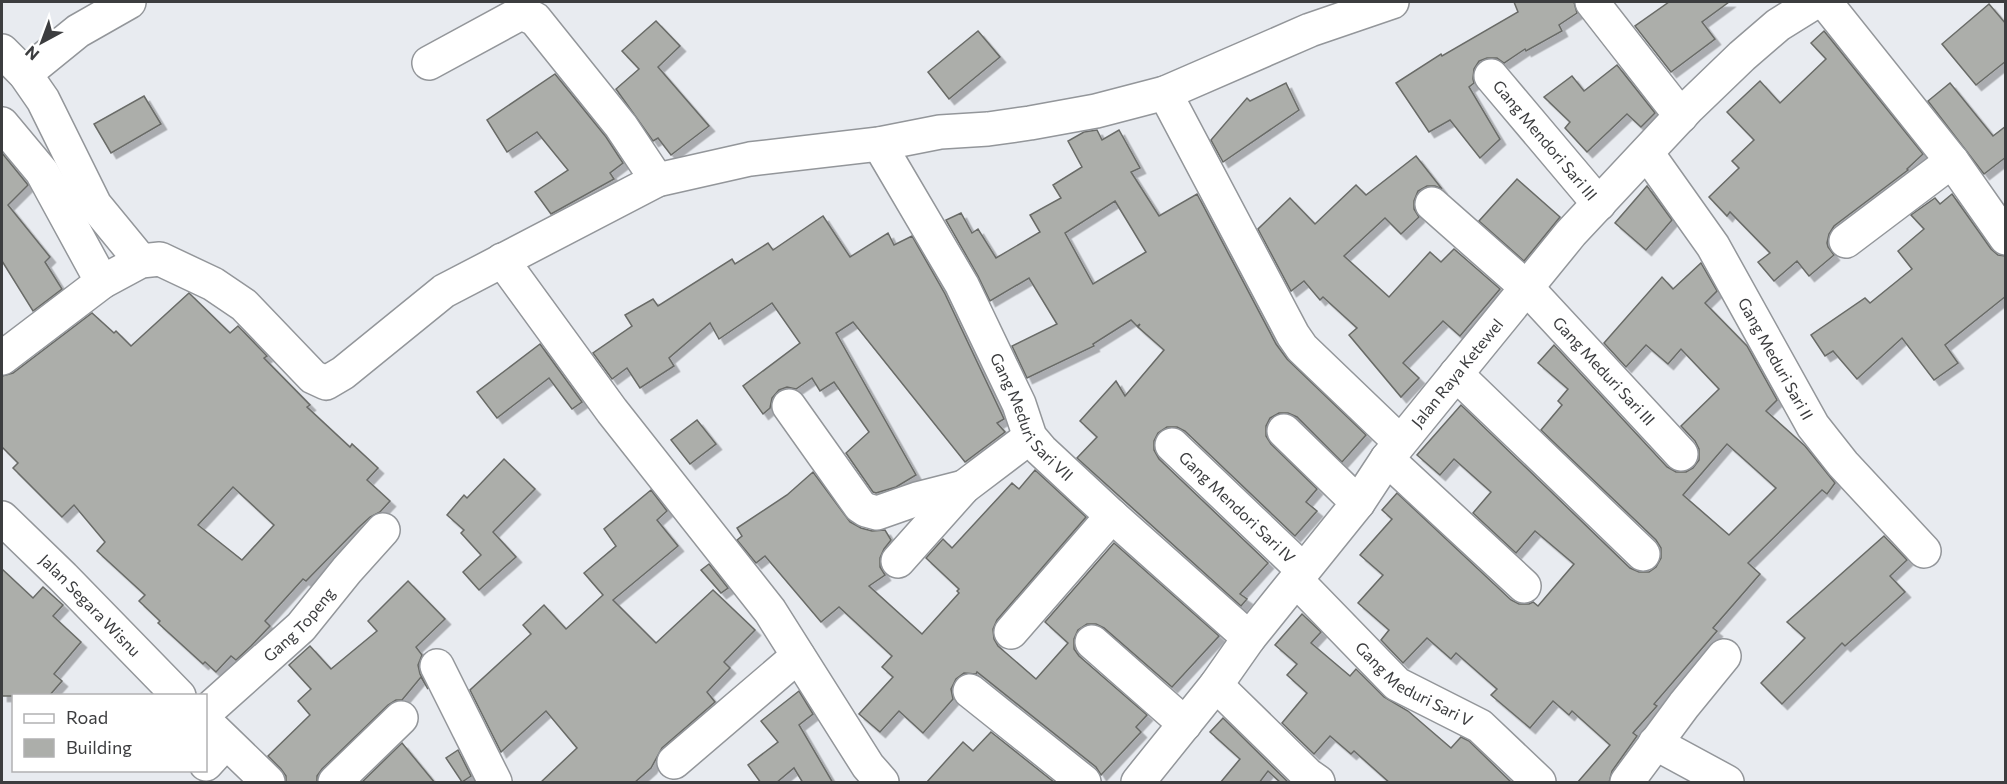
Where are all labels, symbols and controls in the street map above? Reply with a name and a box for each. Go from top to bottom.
north arrow [12,12,72,72]
text: N [21,43,43,65]
street label: Gang Mendori Sari III [1490,76,1602,204]
street label: Gang Meduri Sari II [1735,294,1818,423]
street label: Gang Meduri Sari III [1549,312,1659,429]
street label: Jalan Raya Ketewel [1407,315,1506,431]
street label: Gang Meduri Sari VII [987,350,1078,484]
street label: Gang Mendori Sari IV [1175,447,1299,567]
street label: Jalan Segara Wisnu [36,550,145,660]
street label: Gang Topeng [259,583,338,665]
street label: Gang Meduri Sari V [1352,637,1476,730]
legend [12,694,207,772]
text: Road [66,706,108,728]
text: Building [66,736,132,758]

